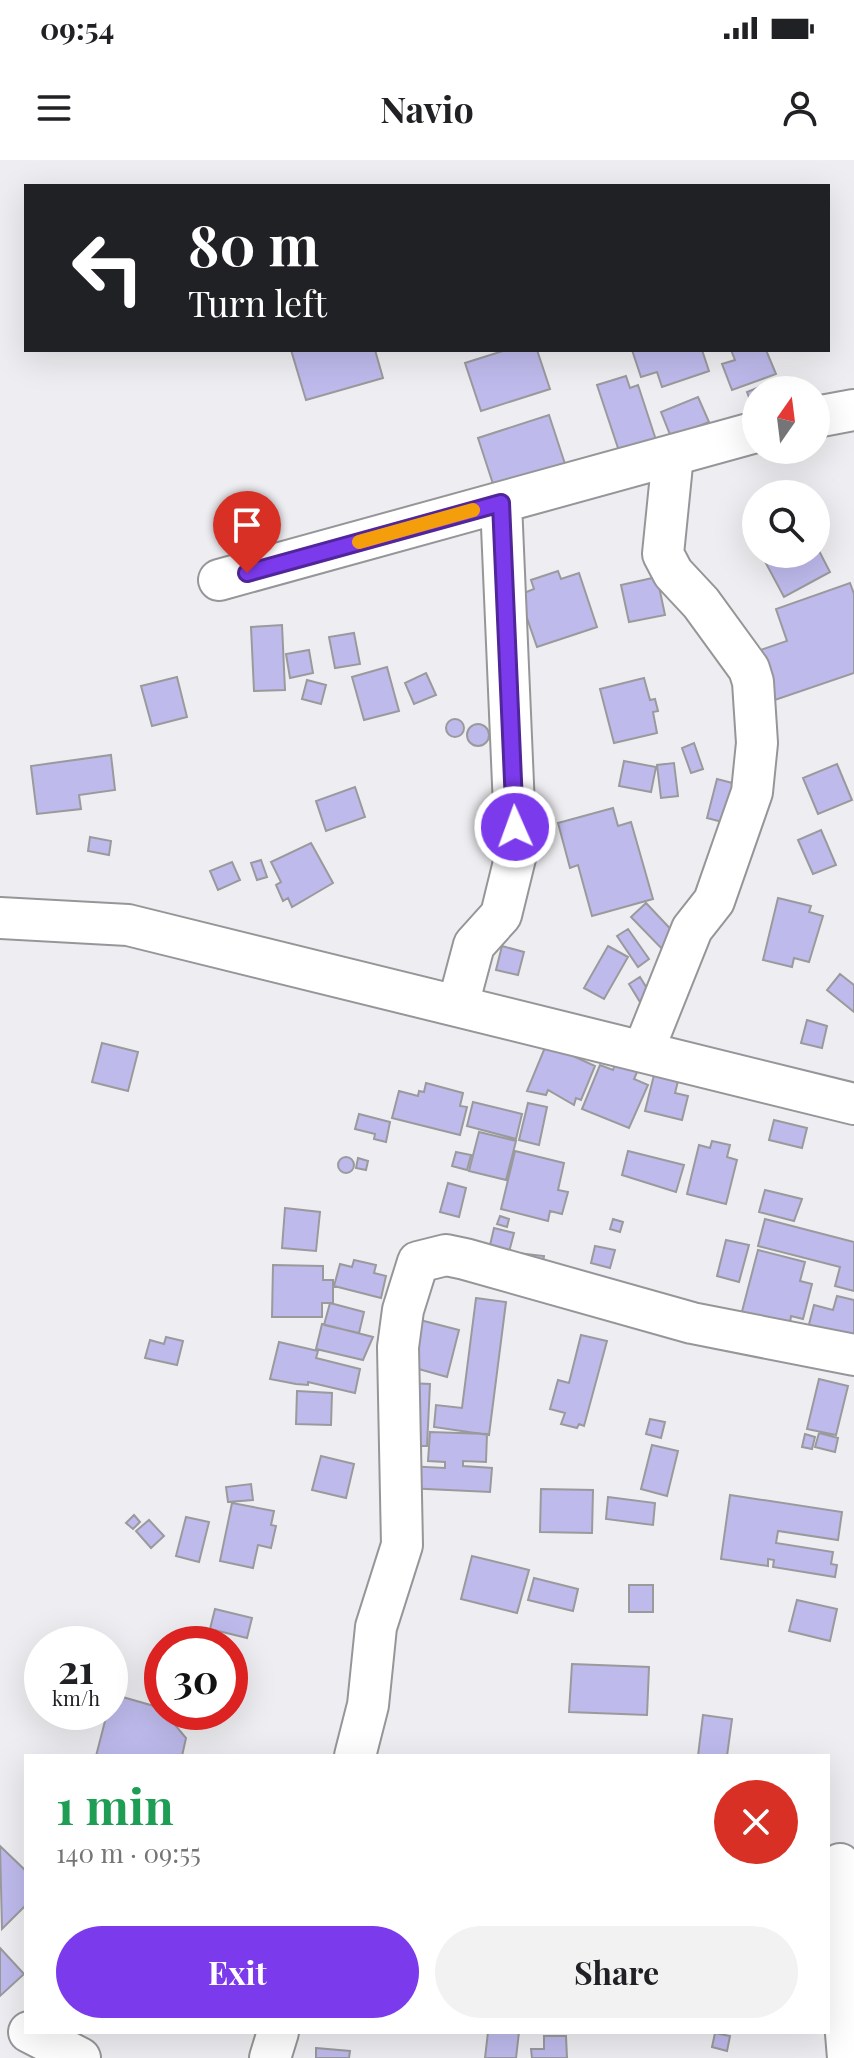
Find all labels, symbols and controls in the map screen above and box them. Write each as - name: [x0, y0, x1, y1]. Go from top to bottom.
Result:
- text: 09:54: [40, 8, 114, 48]
- text: Navio: [380, 84, 474, 132]
- icon: menu: [32, 86, 76, 130]
- icon: person: [778, 86, 822, 130]
- text: 80 m: [188, 206, 319, 281]
- icon: left: [56, 216, 160, 320]
- text: Turn left: [188, 278, 327, 326]
- north arrow: [742, 376, 830, 464]
- map controls: [742, 376, 830, 568]
- button: search: [742, 480, 830, 568]
- pin: [213, 491, 281, 573]
- icon: arrive: [225, 503, 269, 547]
- position arrow: [473, 785, 557, 869]
- speed limit sign: 30: [144, 1626, 248, 1730]
- text: 21: [58, 1641, 94, 1694]
- text: km/h: [52, 1684, 100, 1711]
- text: 1 min: [56, 1773, 174, 1837]
- button: close: [714, 1780, 798, 1864]
- text: 140 m · 09:55: [56, 1835, 201, 1870]
- button: Exit: [56, 1926, 419, 2018]
- button: Share: [435, 1926, 798, 2018]

